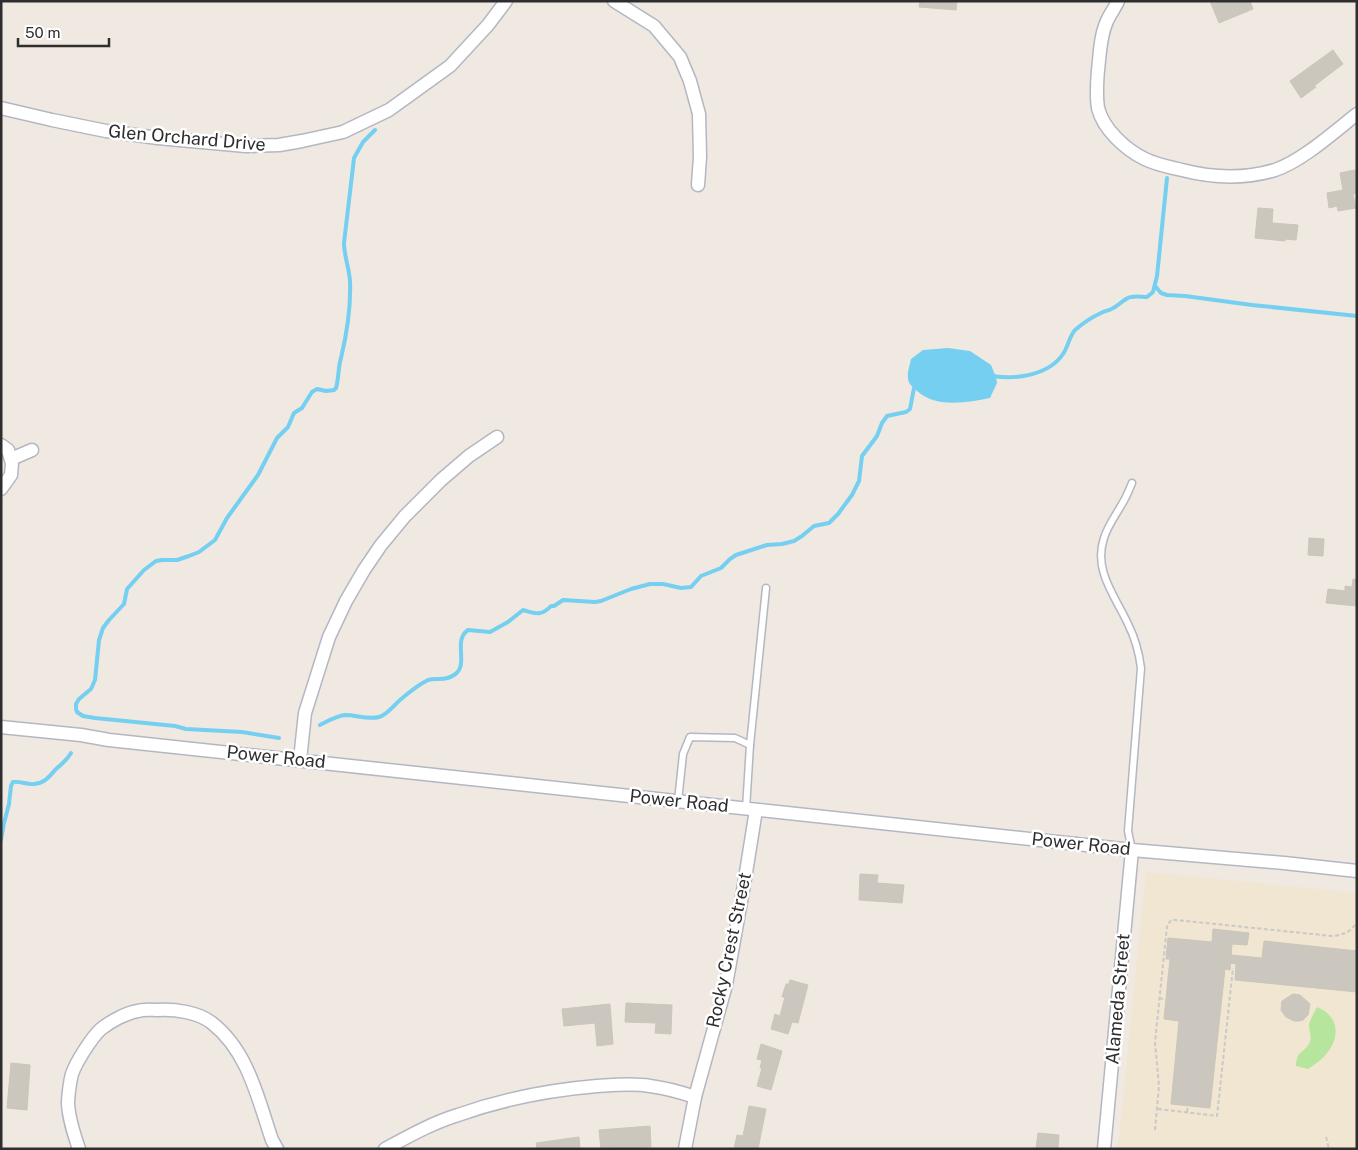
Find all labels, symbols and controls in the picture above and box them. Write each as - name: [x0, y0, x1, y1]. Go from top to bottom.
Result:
- scale bar: [18, 15, 109, 47]
- text: 50 m: [25, 24, 60, 41]
- street label: Glen Orchard Drive: [107, 120, 267, 155]
- street label: Power Road: [226, 741, 327, 772]
- street label: Power Road: [629, 785, 730, 816]
- street label: Power Road: [1031, 828, 1132, 859]
- street label: Rocky Crest Street: [702, 870, 755, 1029]
- street label: Alameda Street: [1101, 933, 1134, 1065]

